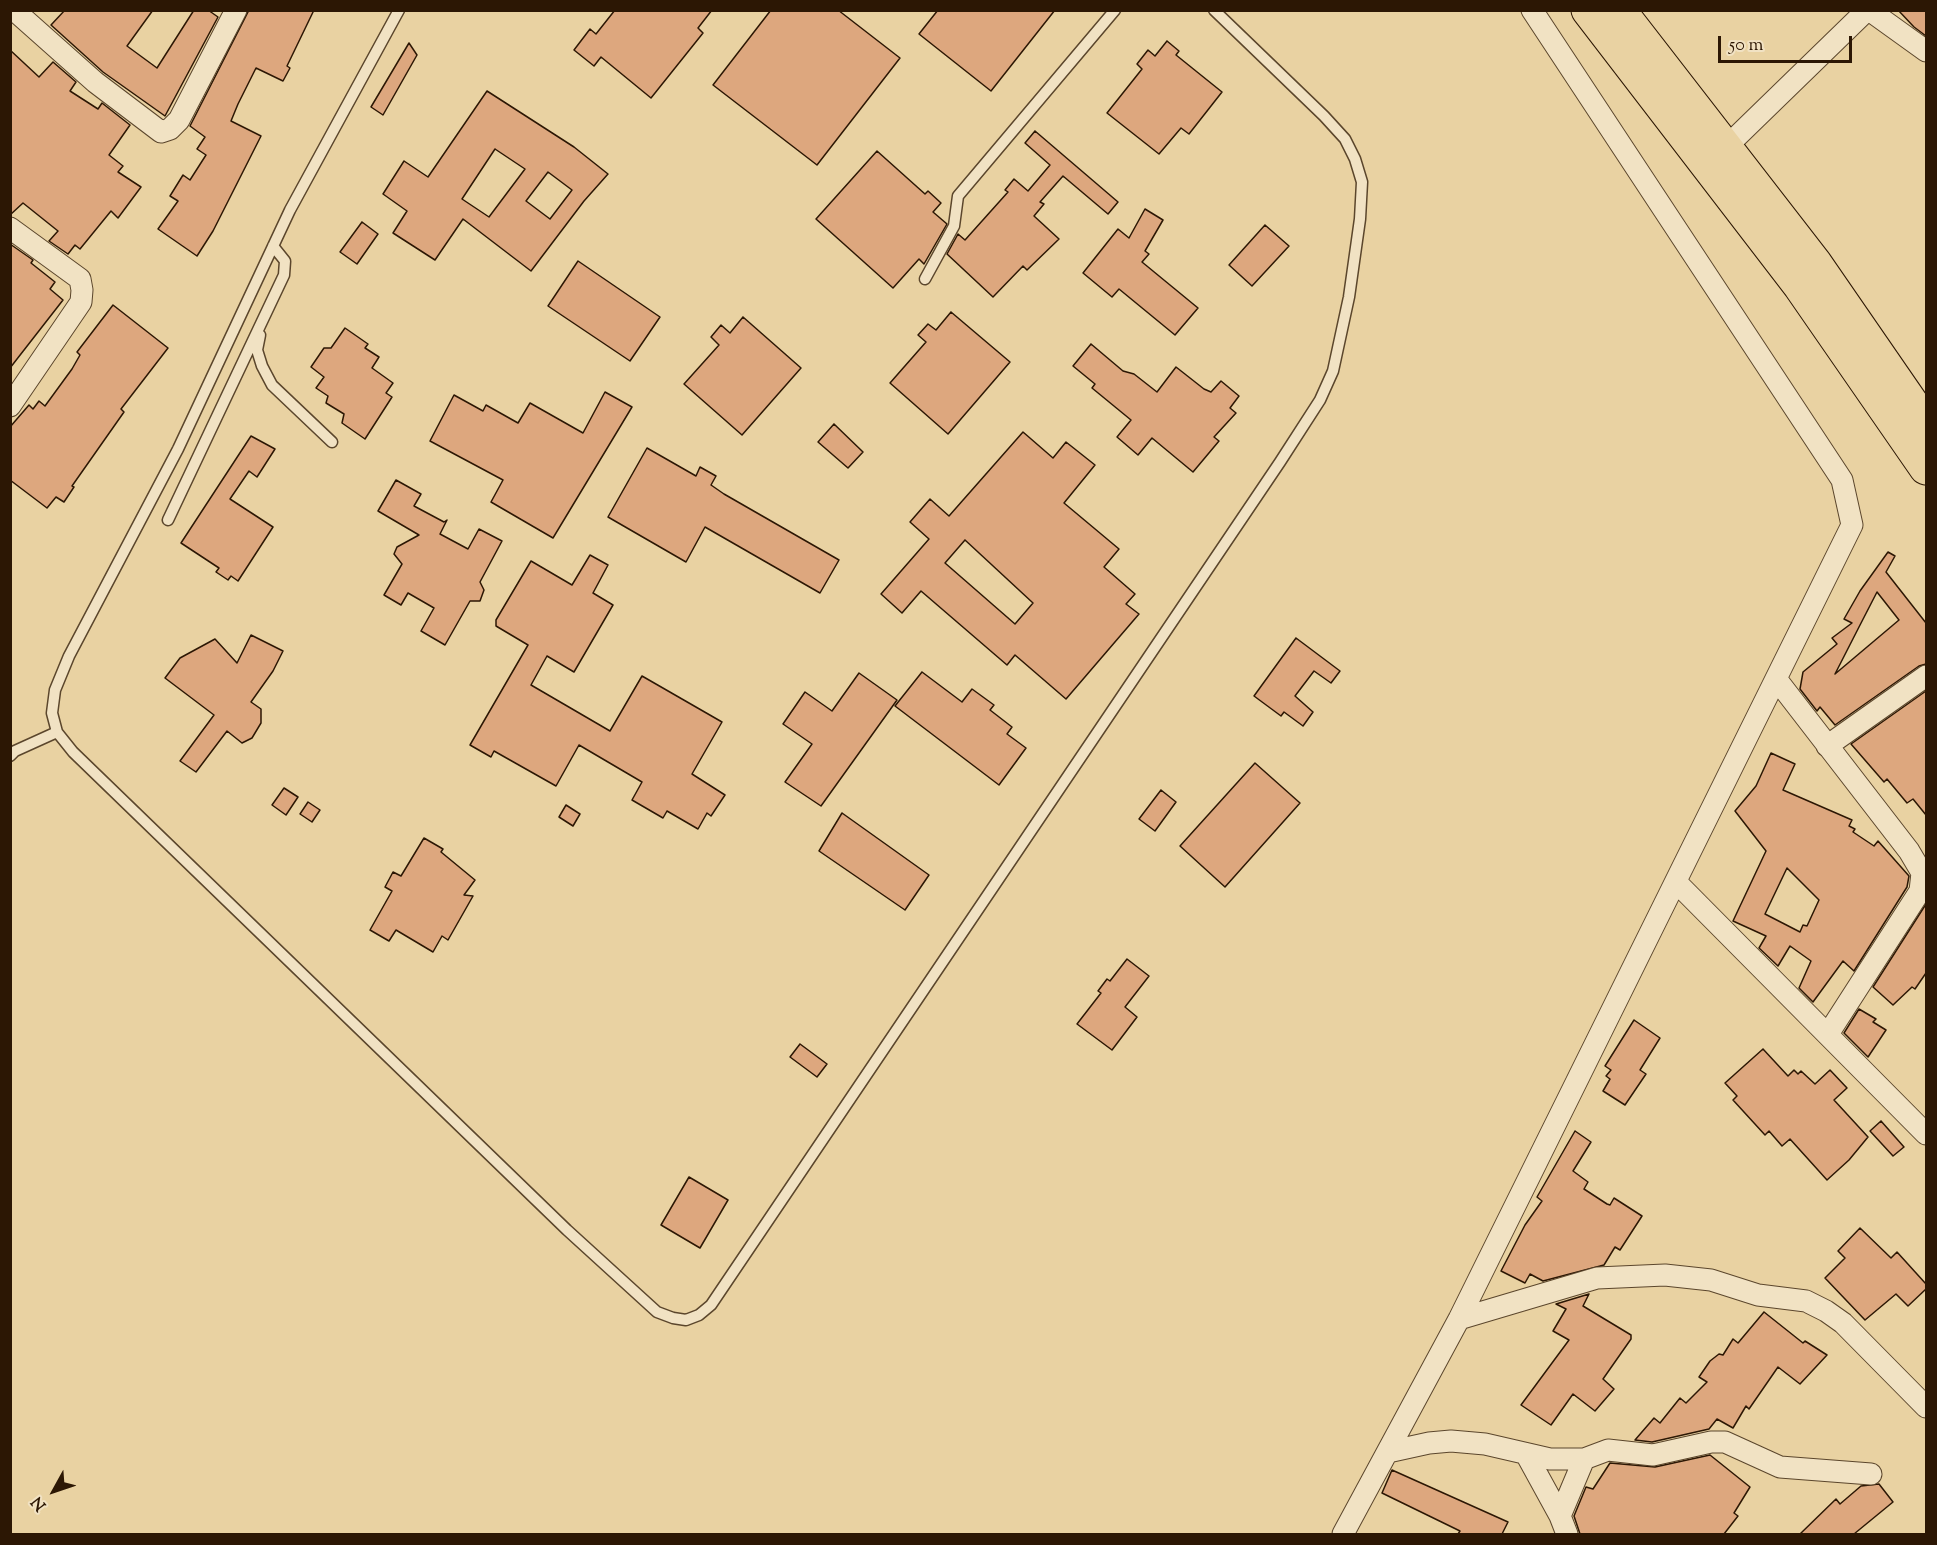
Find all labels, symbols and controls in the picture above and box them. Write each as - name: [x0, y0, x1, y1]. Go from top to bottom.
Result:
- scale bar: [1721, 24, 1854, 62]
- text: 50 m: [1729, 33, 1763, 59]
- north arrow: [24, 1461, 84, 1521]
- text: N: [27, 1491, 53, 1515]

